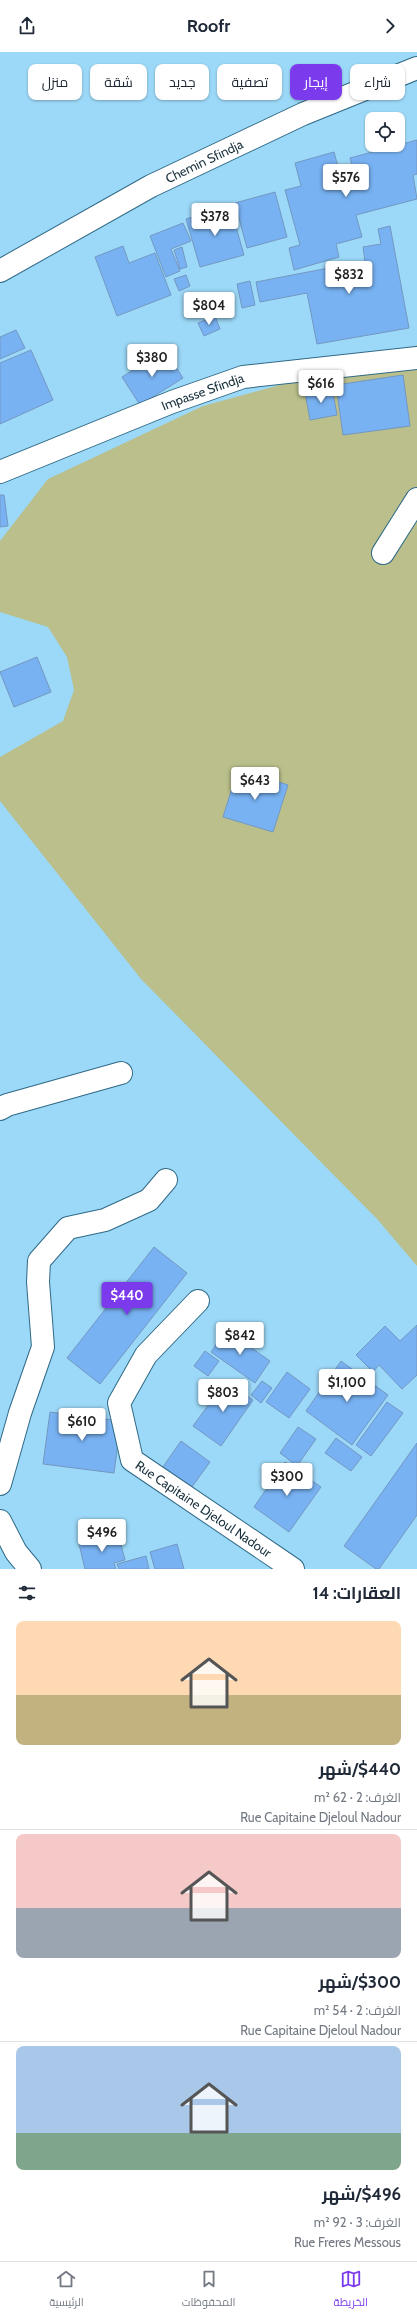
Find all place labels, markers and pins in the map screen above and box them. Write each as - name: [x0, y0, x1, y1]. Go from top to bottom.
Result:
- pin: $576: [322, 164, 370, 198]
- pin: $378: [191, 203, 239, 237]
- pin: $832: [325, 261, 373, 295]
- pin: $804: [185, 292, 233, 326]
- pin: $380: [128, 344, 176, 378]
- pin: $616: [297, 370, 345, 404]
- pin: $643: [231, 767, 279, 801]
- pin: $440: [103, 1282, 151, 1316]
- pin: $842: [216, 1322, 264, 1356]
- pin: $1,100: [314, 1369, 380, 1403]
- pin: $803: [199, 1379, 247, 1413]
- pin: $610: [58, 1408, 106, 1442]
- pin: $300: [263, 1463, 311, 1497]
- pin: $496: [78, 1519, 126, 1553]

